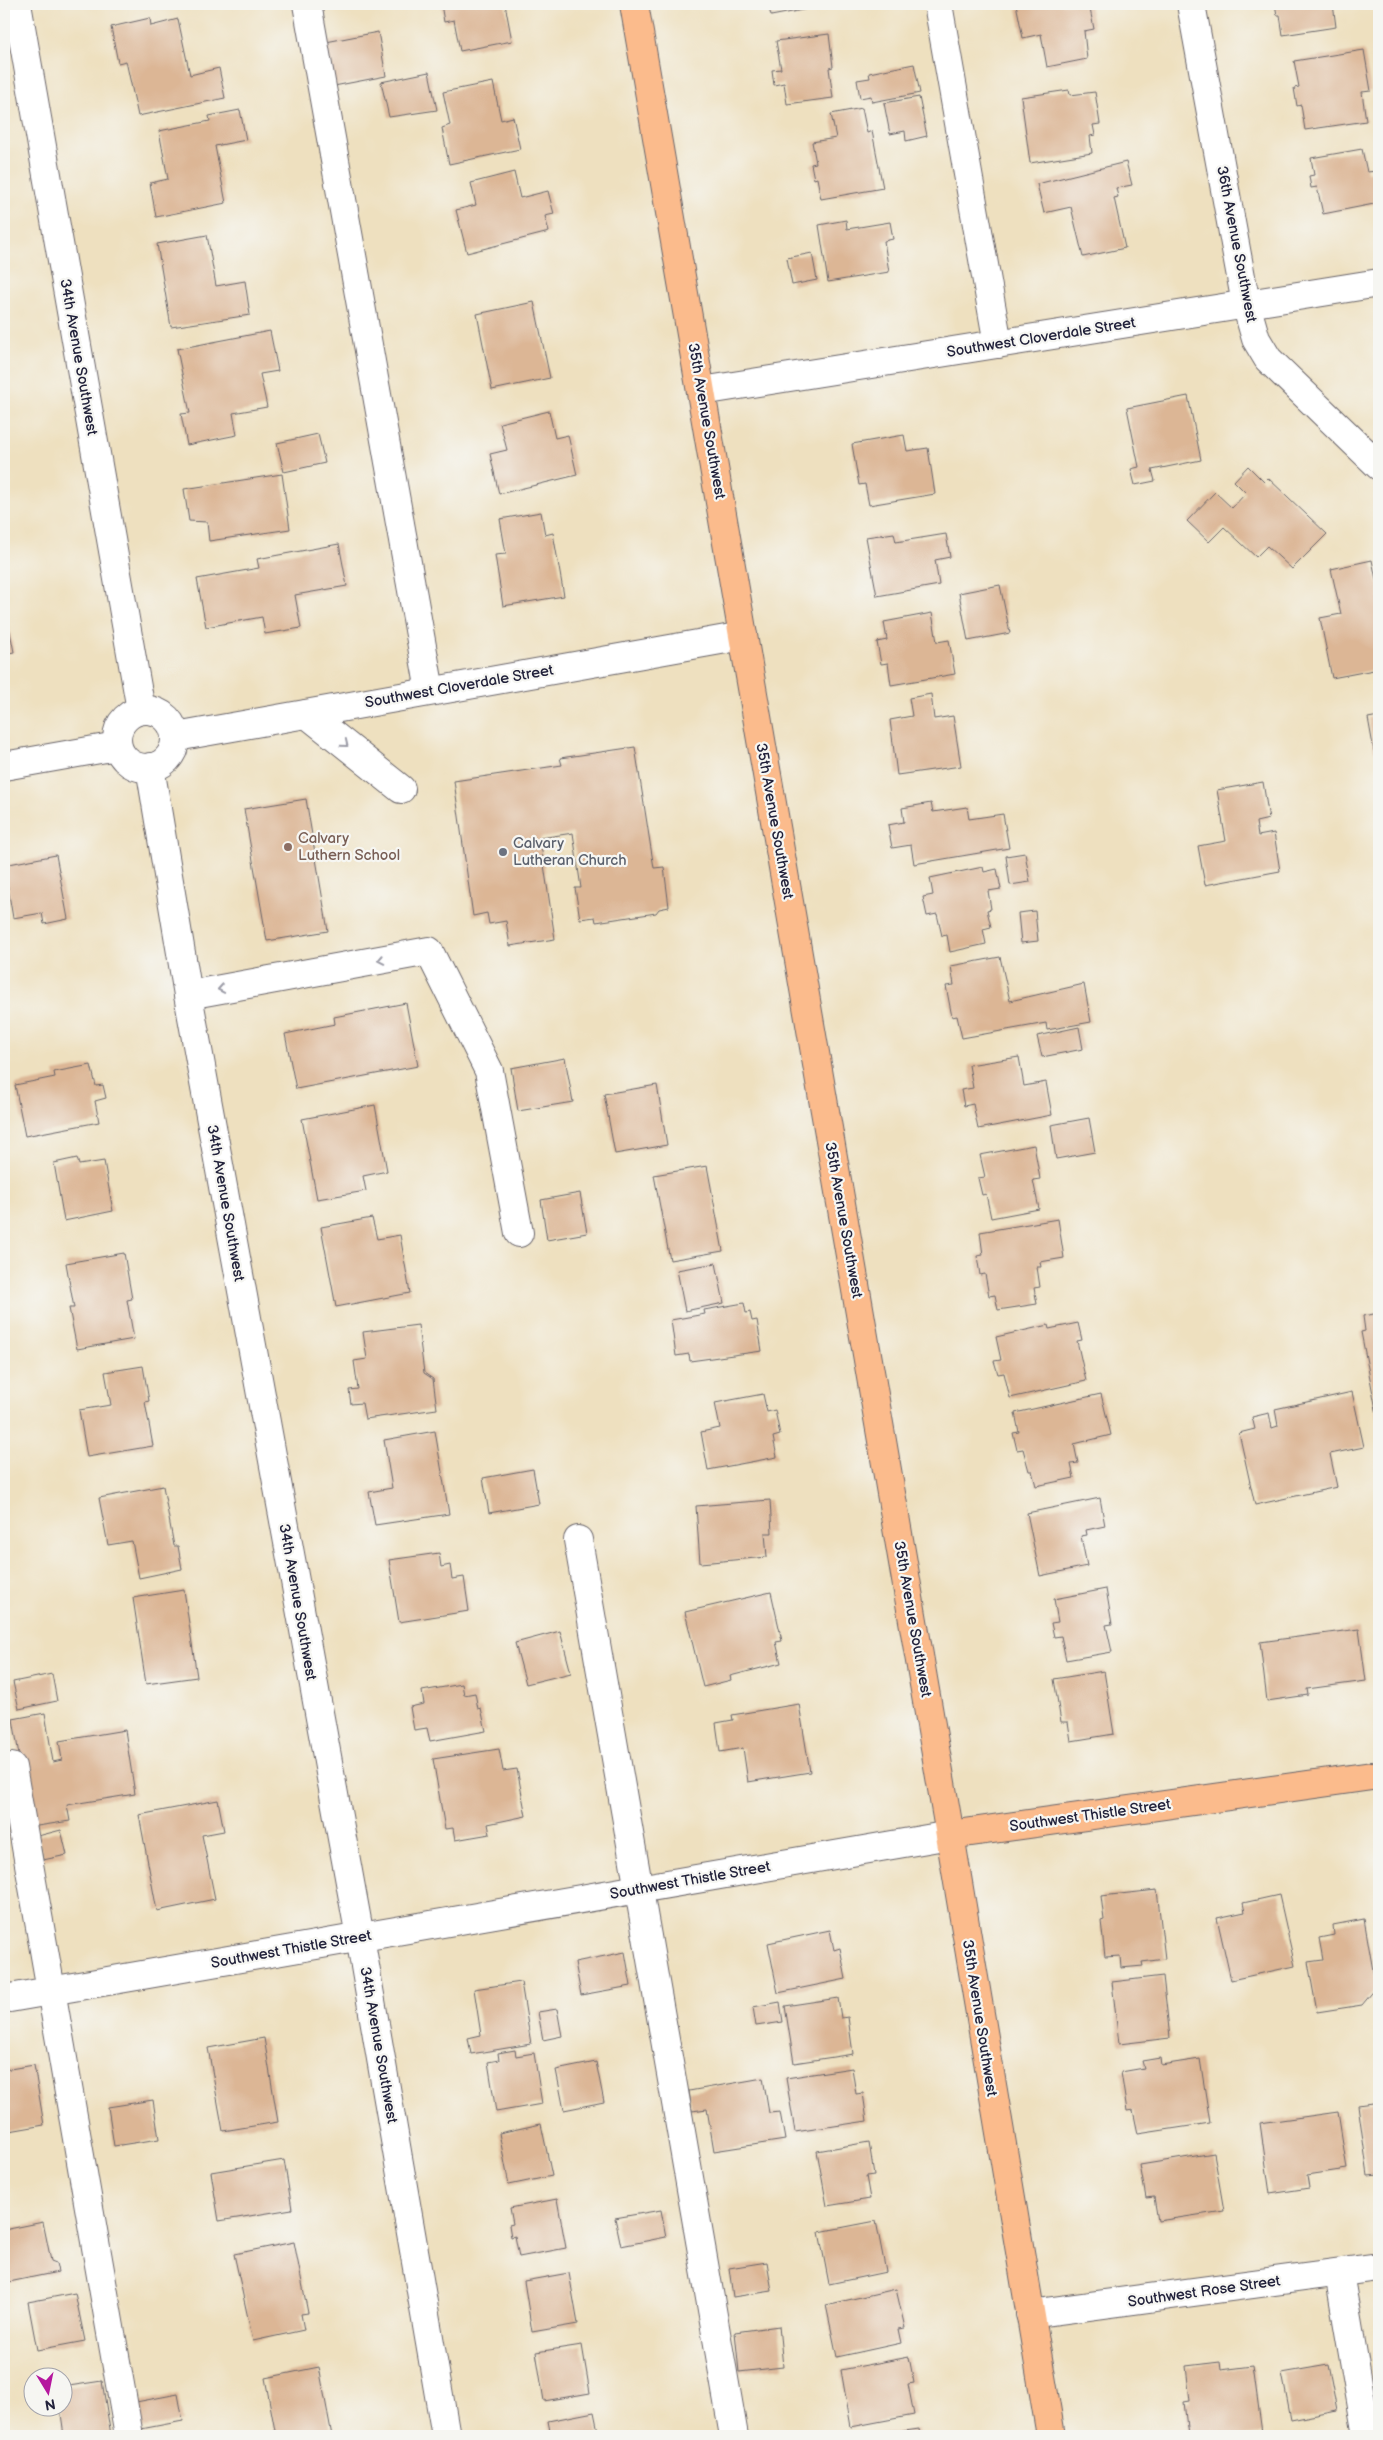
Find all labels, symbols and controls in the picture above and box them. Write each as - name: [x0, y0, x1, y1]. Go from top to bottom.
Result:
- street label: 36th Avenue Southwest: [1212, 164, 1261, 324]
- street label: 34th Avenue Southwest: [55, 277, 102, 437]
- street label: Southwest Cloverdale Street: [945, 313, 1137, 362]
- street label: 35th Avenue Southwest: [683, 341, 730, 501]
- street label: Southwest Cloverdale Street: [363, 660, 555, 712]
- one-way arrow: [340, 739, 349, 748]
- street label: 35th Avenue Southwest: [751, 741, 798, 901]
- place label: Calvary Luthern School: [298, 829, 400, 865]
- place label: Calvary Lutheran Church: [513, 834, 627, 870]
- marker: Calvary Luthern School: [282, 841, 294, 853]
- marker: Calvary Lutheran Church: [497, 846, 509, 858]
- one-way arrow: [377, 954, 386, 964]
- one-way arrow: [217, 984, 226, 994]
- street label: 34th Avenue Southwest: [202, 1123, 249, 1283]
- street label: 35th Avenue Southwest: [820, 1140, 867, 1300]
- street label: 34th Avenue Southwest: [274, 1522, 321, 1682]
- street label: 35th Avenue Southwest: [889, 1539, 936, 1699]
- street label: Southwest Thistle Street: [1008, 1795, 1172, 1836]
- street label: Southwest Thistle Street: [608, 1857, 772, 1904]
- street label: Southwest Thistle Street: [209, 1926, 373, 1973]
- street label: 35th Avenue Southwest: [958, 1938, 1001, 2098]
- street label: 34th Avenue Southwest: [355, 1965, 402, 2125]
- street label: Southwest Rose Street: [1127, 2271, 1282, 2312]
- north arrow: [22, 2368, 72, 2418]
- text: N: [44, 2395, 57, 2414]

